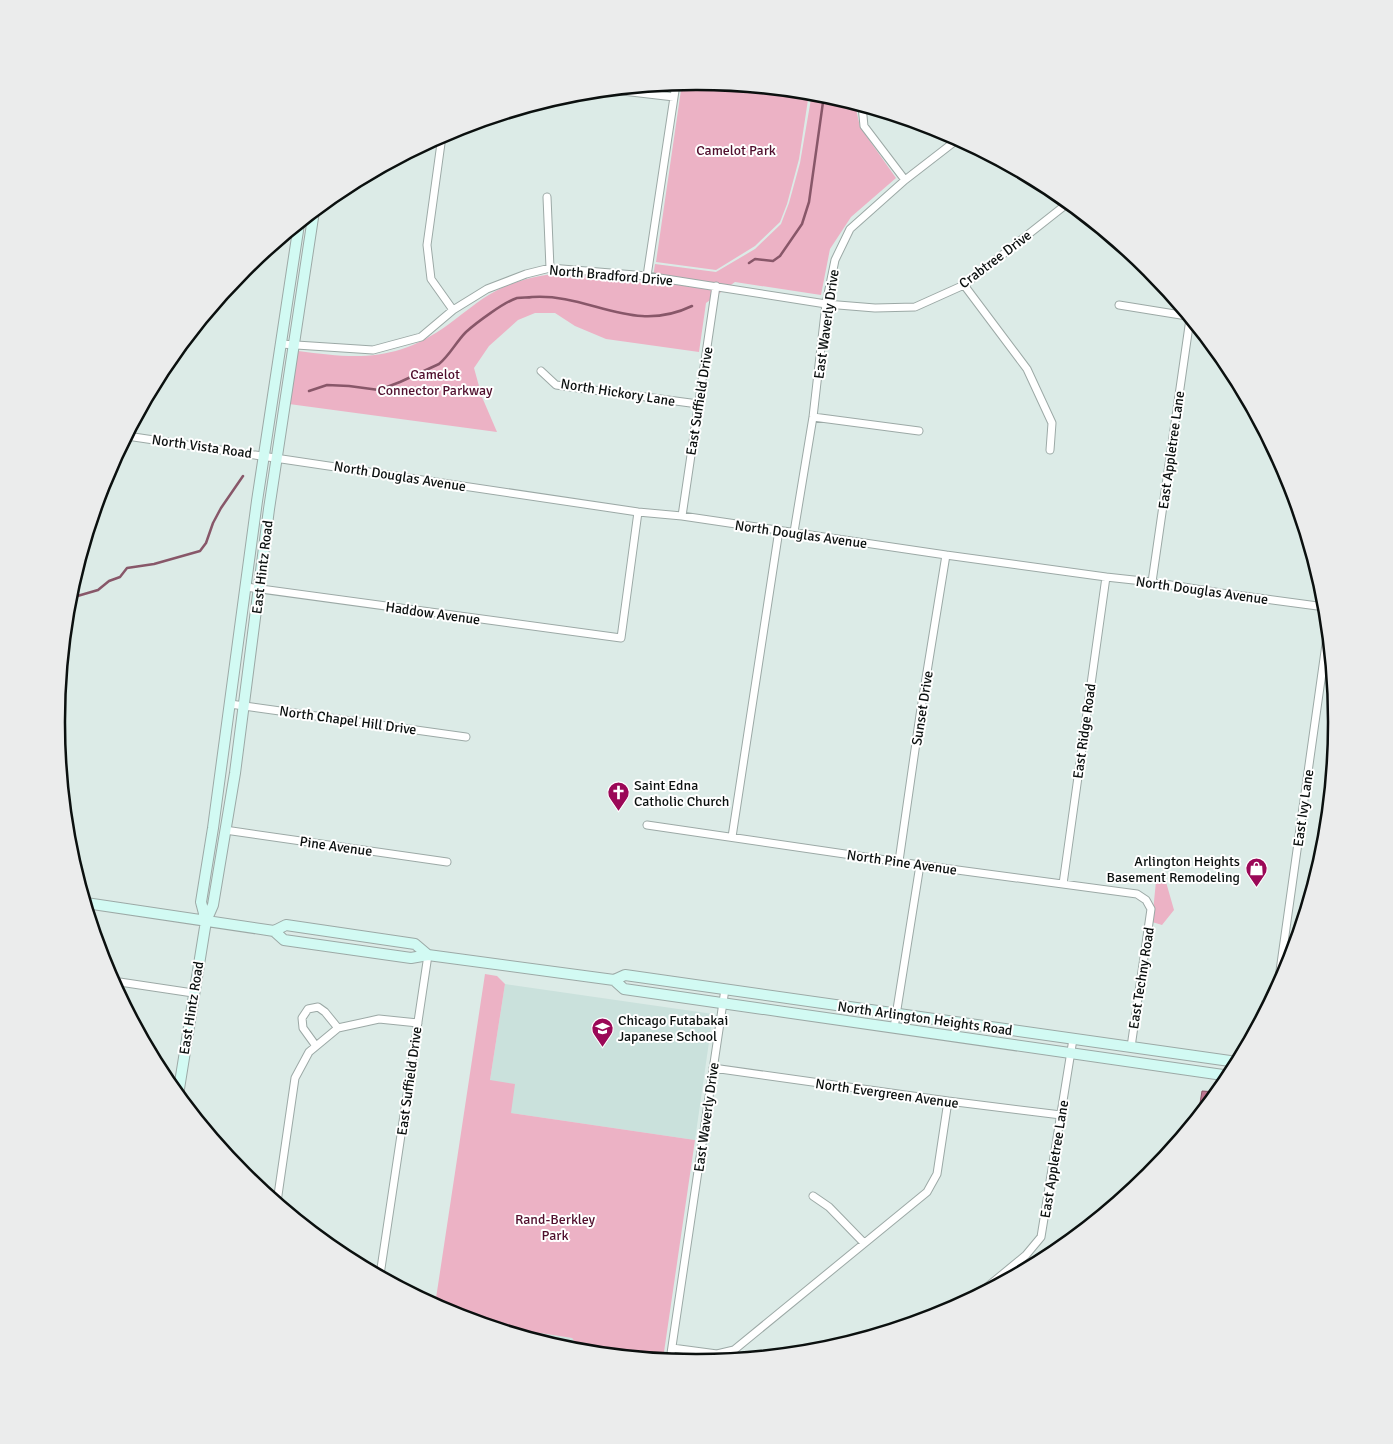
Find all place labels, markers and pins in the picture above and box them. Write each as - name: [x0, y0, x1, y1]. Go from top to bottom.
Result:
- place label: Saint Edna Catholic Church: [634, 777, 729, 810]
- church icon: Saint Edna Catholic Church: [606, 781, 630, 812]
- place label: Arlington Heights Basement Remodeling: [1107, 853, 1240, 886]
- shop icon: Arlington Heights Basement Remodeling: [1244, 857, 1268, 888]
- place label: Chicago Futabakai Japanese School: [618, 1012, 728, 1045]
- school or university icon: Chicago Futabakai Japanese School: [590, 1016, 614, 1047]

